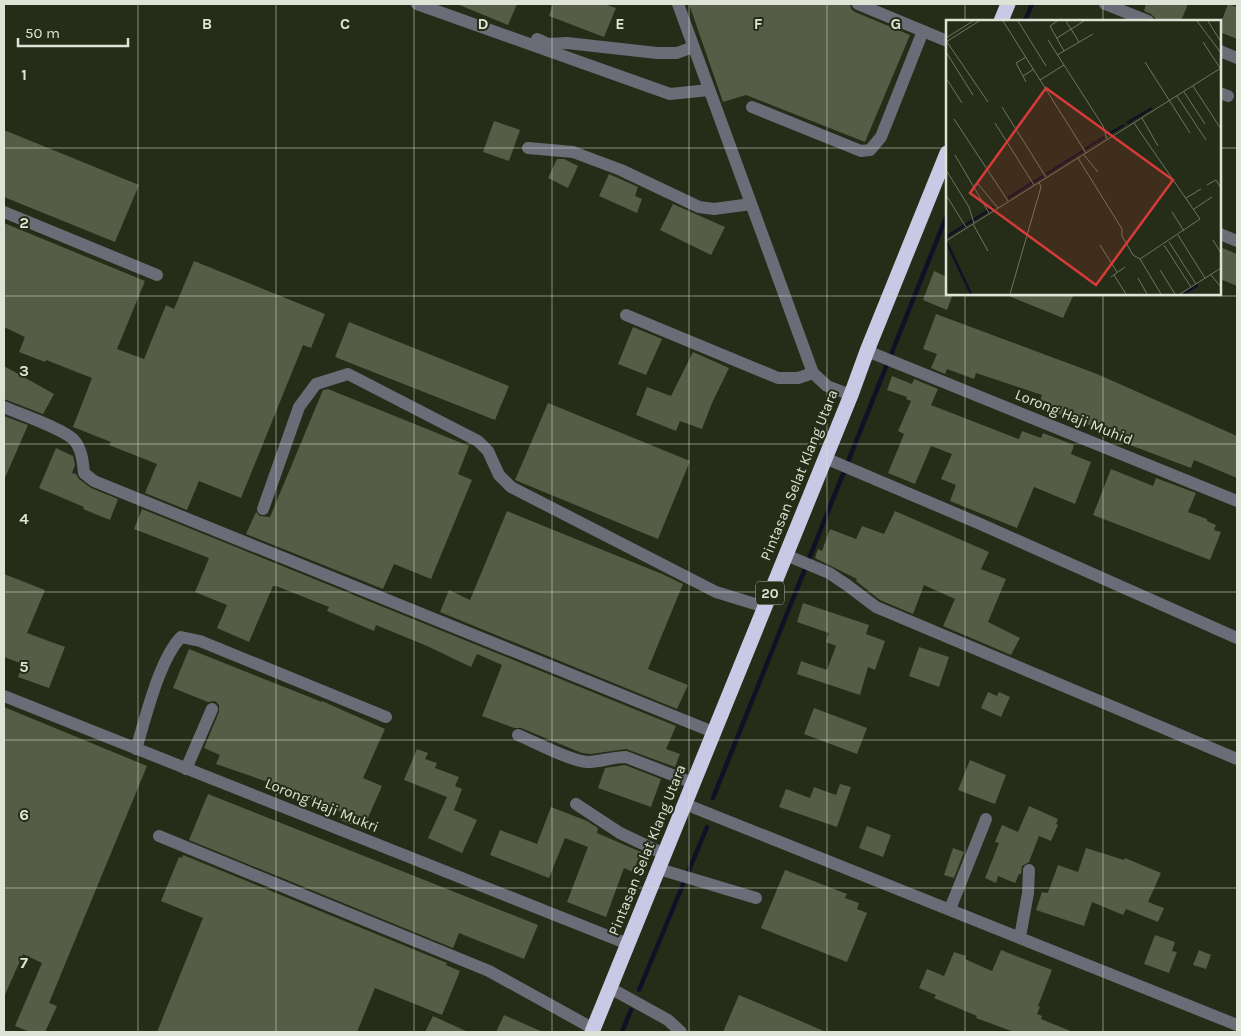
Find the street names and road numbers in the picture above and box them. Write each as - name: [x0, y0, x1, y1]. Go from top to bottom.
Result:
- street label: Lorong Haji Muhid: [1013, 385, 1135, 449]
- street label: Pintasan Selat Klang Utara: [756, 387, 842, 563]
- road number: 20: [756, 582, 784, 604]
- street label: Pintasan Selat Klang Utara: [604, 762, 690, 938]
- street label: Lorong Haji Mukri: [262, 774, 382, 836]

